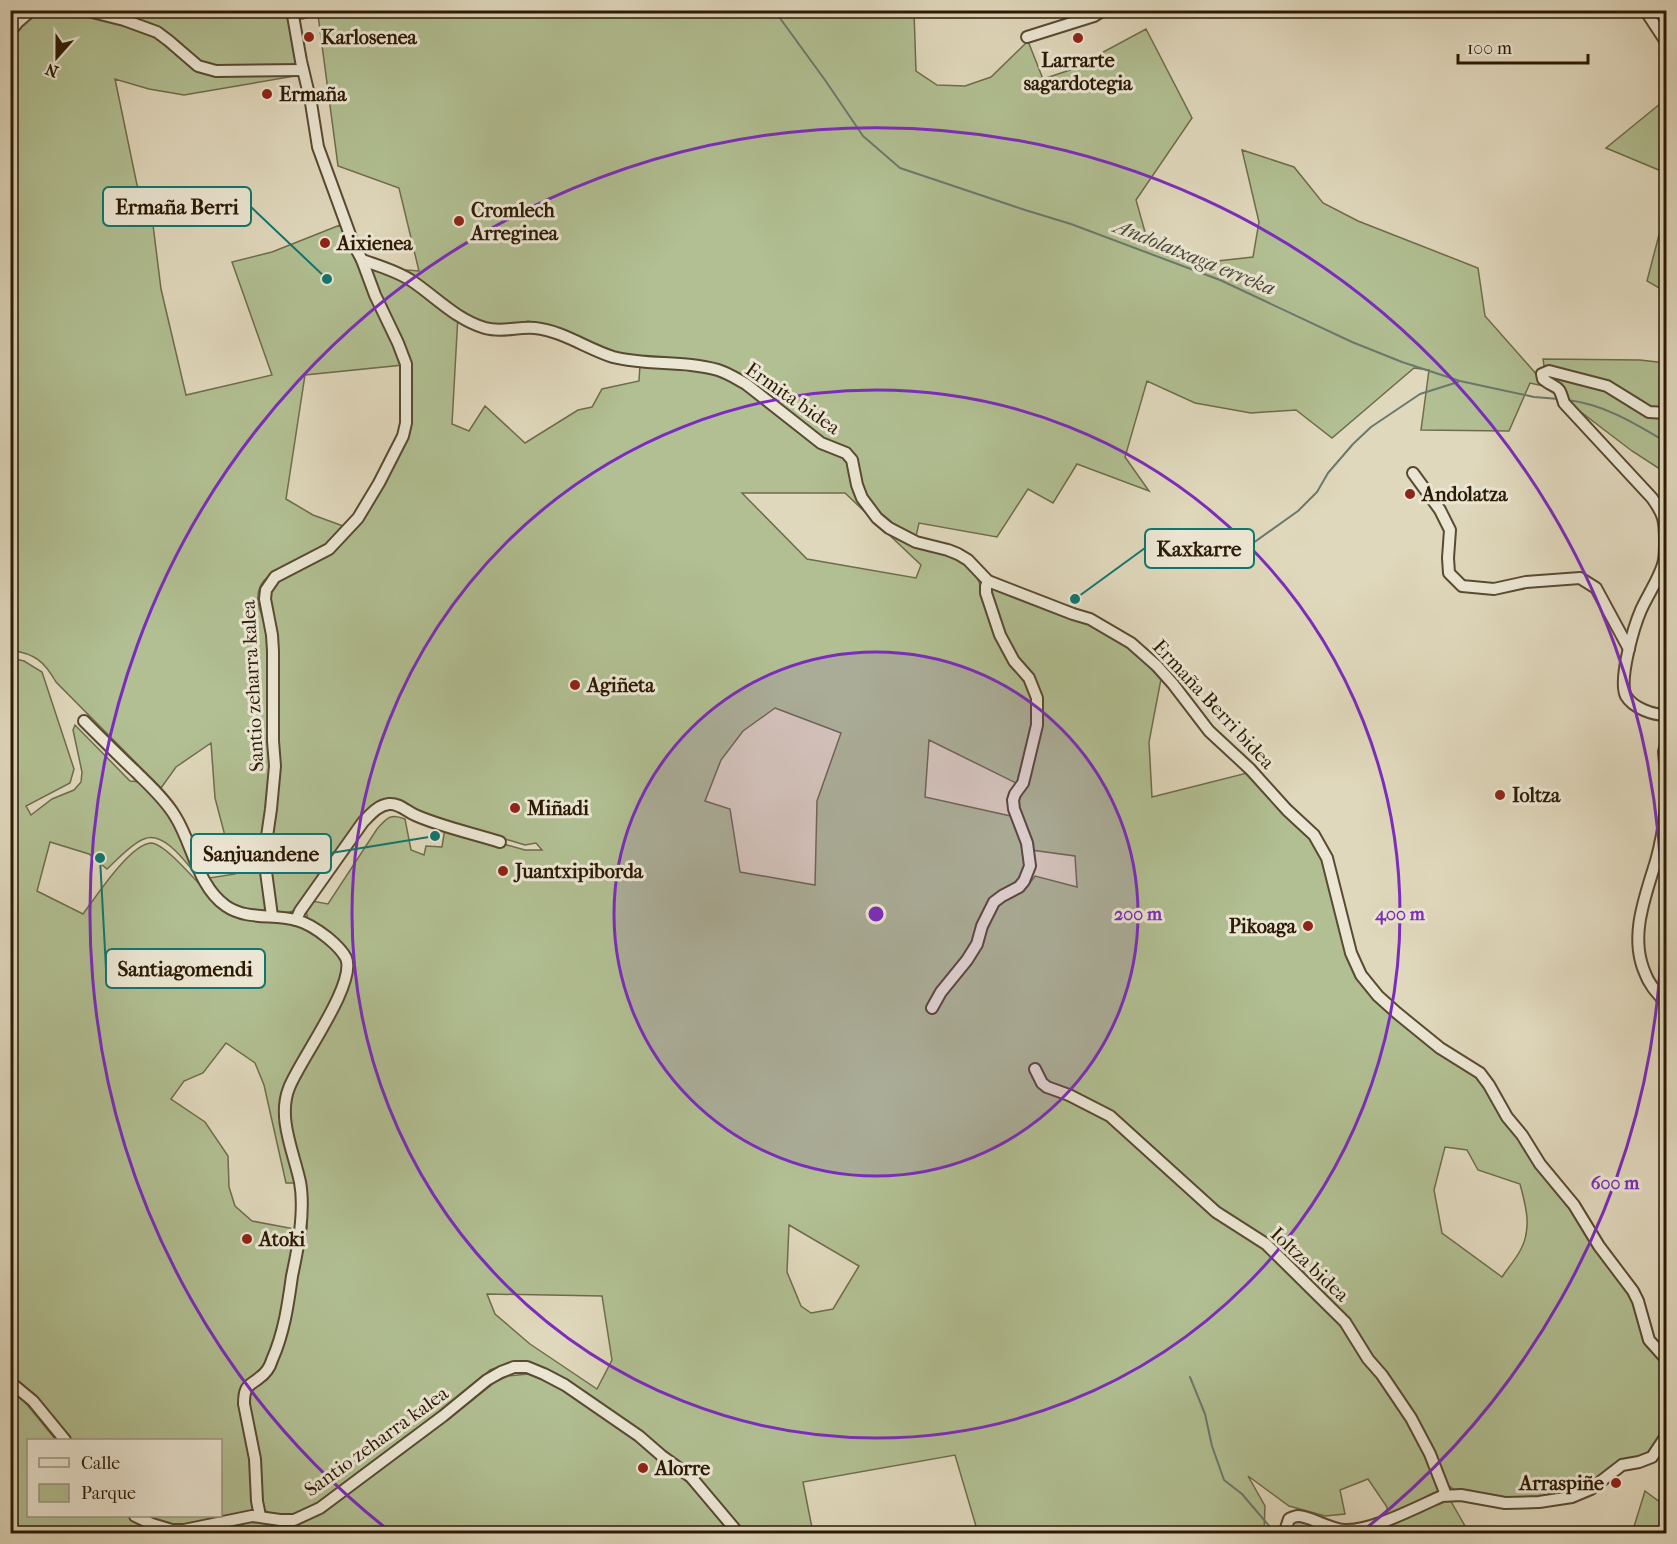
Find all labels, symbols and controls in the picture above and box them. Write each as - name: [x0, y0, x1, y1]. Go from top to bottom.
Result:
- place label: Karlosenea: [321, 26, 418, 49]
- north arrow: [27, 27, 87, 87]
- scale bar: [1458, 27, 1588, 65]
- marker: Karlosenea: [302, 30, 316, 44]
- marker: Larrarte sagardotegia: [1071, 31, 1085, 45]
- text: 100 m: [1467, 38, 1512, 59]
- place label: Larrarte sagardotegia: [1024, 49, 1133, 95]
- text: N: [42, 59, 61, 82]
- place label: Ermaña: [279, 83, 347, 106]
- marker: Ermaña: [260, 87, 274, 101]
- callout: Ermaña Berri: [103, 187, 251, 226]
- text: Ermaña Berri: [115, 195, 240, 219]
- place label: Cromlech Arreginea: [469, 199, 559, 245]
- water label: Andolatxaga erreka: [1108, 213, 1279, 300]
- marker: Cromlech Arreginea: [452, 214, 466, 228]
- place label: Aixienea: [335, 232, 413, 255]
- marker: Aixienea: [318, 236, 332, 250]
- street label: Ermita bidea: [741, 357, 845, 440]
- place label: Andolatza: [1420, 483, 1508, 506]
- marker: Andolatza: [1403, 487, 1417, 501]
- callout: Kaxkarre: [1145, 529, 1254, 568]
- text: Kaxkarre: [1157, 537, 1242, 561]
- street label: Santio zeharra kalea: [236, 599, 268, 772]
- street label: Ermaña Berri bidea: [1148, 635, 1280, 774]
- place label: Agiñeta: [585, 674, 655, 697]
- marker: Agiñeta: [568, 678, 582, 692]
- place label: Ioltza: [1512, 784, 1561, 807]
- marker: Ioltza: [1493, 788, 1507, 802]
- place label: Miñadi: [526, 797, 590, 820]
- marker: Miñadi: [508, 801, 522, 815]
- callout: Sanjuandene: [191, 834, 331, 873]
- text: Sanjuandene: [203, 842, 320, 866]
- place label: Juantxipiborda: [513, 860, 644, 883]
- marker: Juantxipiborda: [496, 864, 510, 878]
- centre of rings: [866, 904, 886, 924]
- text: 200 m: [1114, 904, 1163, 925]
- text: 400 m: [1374, 904, 1426, 925]
- place label: Pikoaga: [1229, 915, 1297, 938]
- marker: Pikoaga: [1301, 919, 1315, 933]
- callout: Santiagomendi: [106, 949, 265, 988]
- text: Santiagomendi: [117, 957, 253, 981]
- text: 600 m: [1591, 1173, 1640, 1194]
- street label: Ioltza bidea: [1266, 1222, 1354, 1307]
- place label: Atoki: [257, 1228, 306, 1251]
- marker: Atoki: [240, 1232, 254, 1246]
- street label: Santio zeharra kalea: [300, 1381, 453, 1501]
- legend: [27, 1439, 222, 1517]
- text: Calle: [81, 1453, 120, 1474]
- place label: Alorre: [653, 1457, 710, 1480]
- marker: Alorre: [636, 1461, 650, 1475]
- place label: Arraspiñe: [1517, 1472, 1604, 1495]
- marker: Arraspiñe: [1609, 1476, 1623, 1490]
- text: Parque: [81, 1483, 136, 1504]

